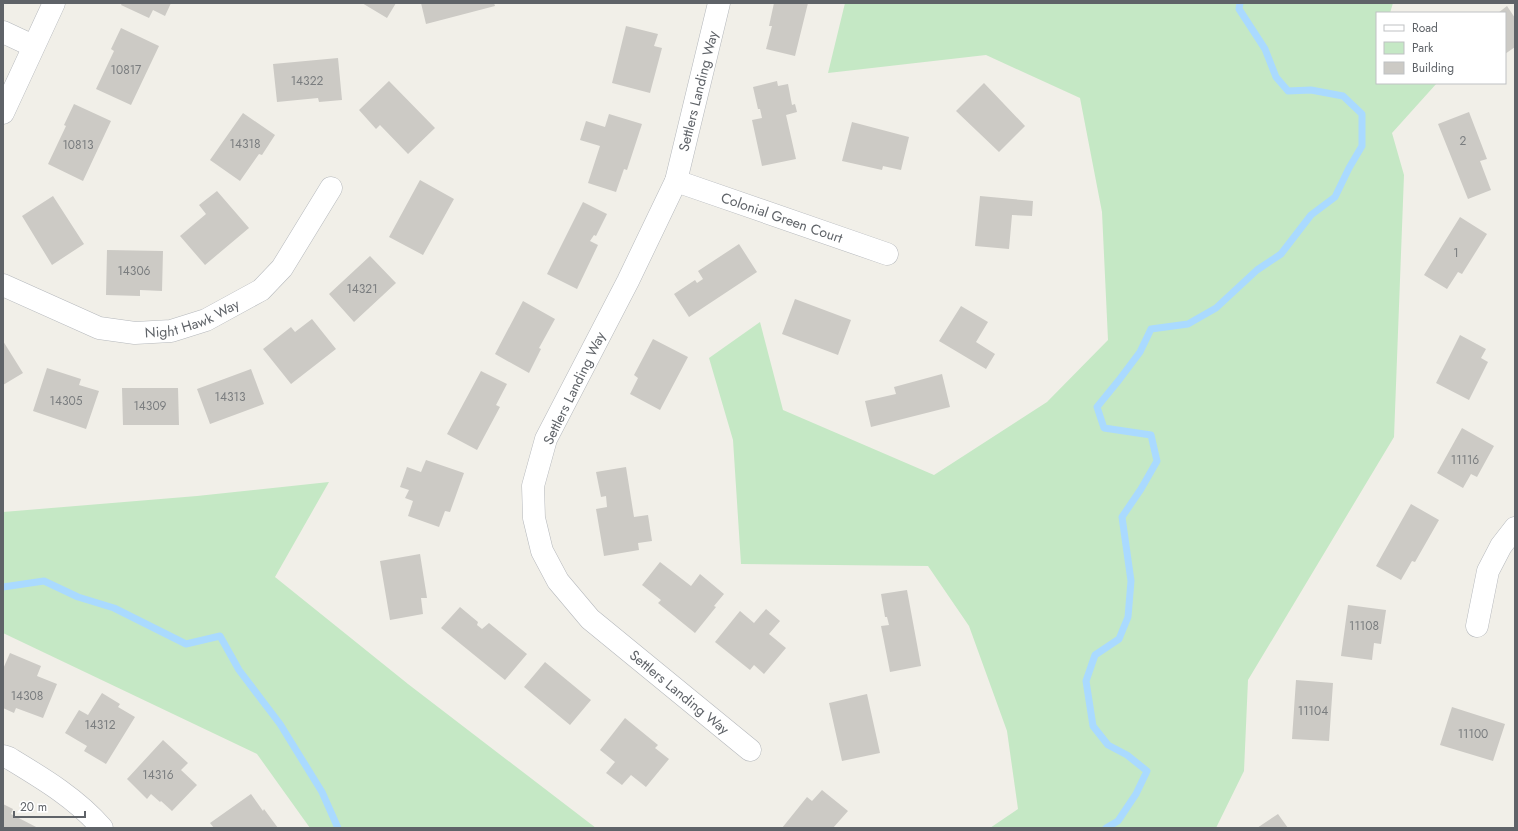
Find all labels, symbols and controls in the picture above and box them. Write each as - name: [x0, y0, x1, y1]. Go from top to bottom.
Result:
- legend: [1376, 12, 1506, 84]
- text: Road: [1412, 19, 1438, 37]
- street label: Settlers Landing Way: [673, 28, 723, 153]
- text: Park: [1412, 39, 1434, 57]
- text: Building: [1412, 59, 1454, 77]
- house number: 10817: [111, 61, 142, 79]
- house number: 14322: [291, 72, 323, 90]
- house number: 2: [1460, 132, 1467, 150]
- house number: 14318: [230, 135, 260, 153]
- house number: 10813: [62, 136, 94, 154]
- street label: Colonial Green Court: [718, 187, 846, 248]
- house number: 1: [1453, 244, 1459, 262]
- house number: 14306: [117, 262, 151, 280]
- house number: 14321: [346, 280, 378, 298]
- street label: Night Hawk Way: [144, 293, 243, 342]
- street label: Settlers Landing Way: [538, 327, 610, 448]
- house number: 14313: [215, 388, 246, 406]
- house number: 14305: [50, 392, 83, 410]
- house number: 14309: [133, 397, 167, 415]
- house number: 11116: [1451, 451, 1479, 469]
- house number: 11108: [1349, 617, 1379, 635]
- street label: Settlers Landing Way: [625, 645, 734, 740]
- house number: 14308: [11, 687, 43, 705]
- house number: 11104: [1298, 702, 1328, 720]
- house number: 14312: [84, 716, 116, 734]
- house number: 11100: [1458, 725, 1488, 743]
- house number: 14316: [142, 766, 174, 784]
- scale bar: [14, 793, 85, 819]
- text: 20 m: [20, 798, 47, 816]

